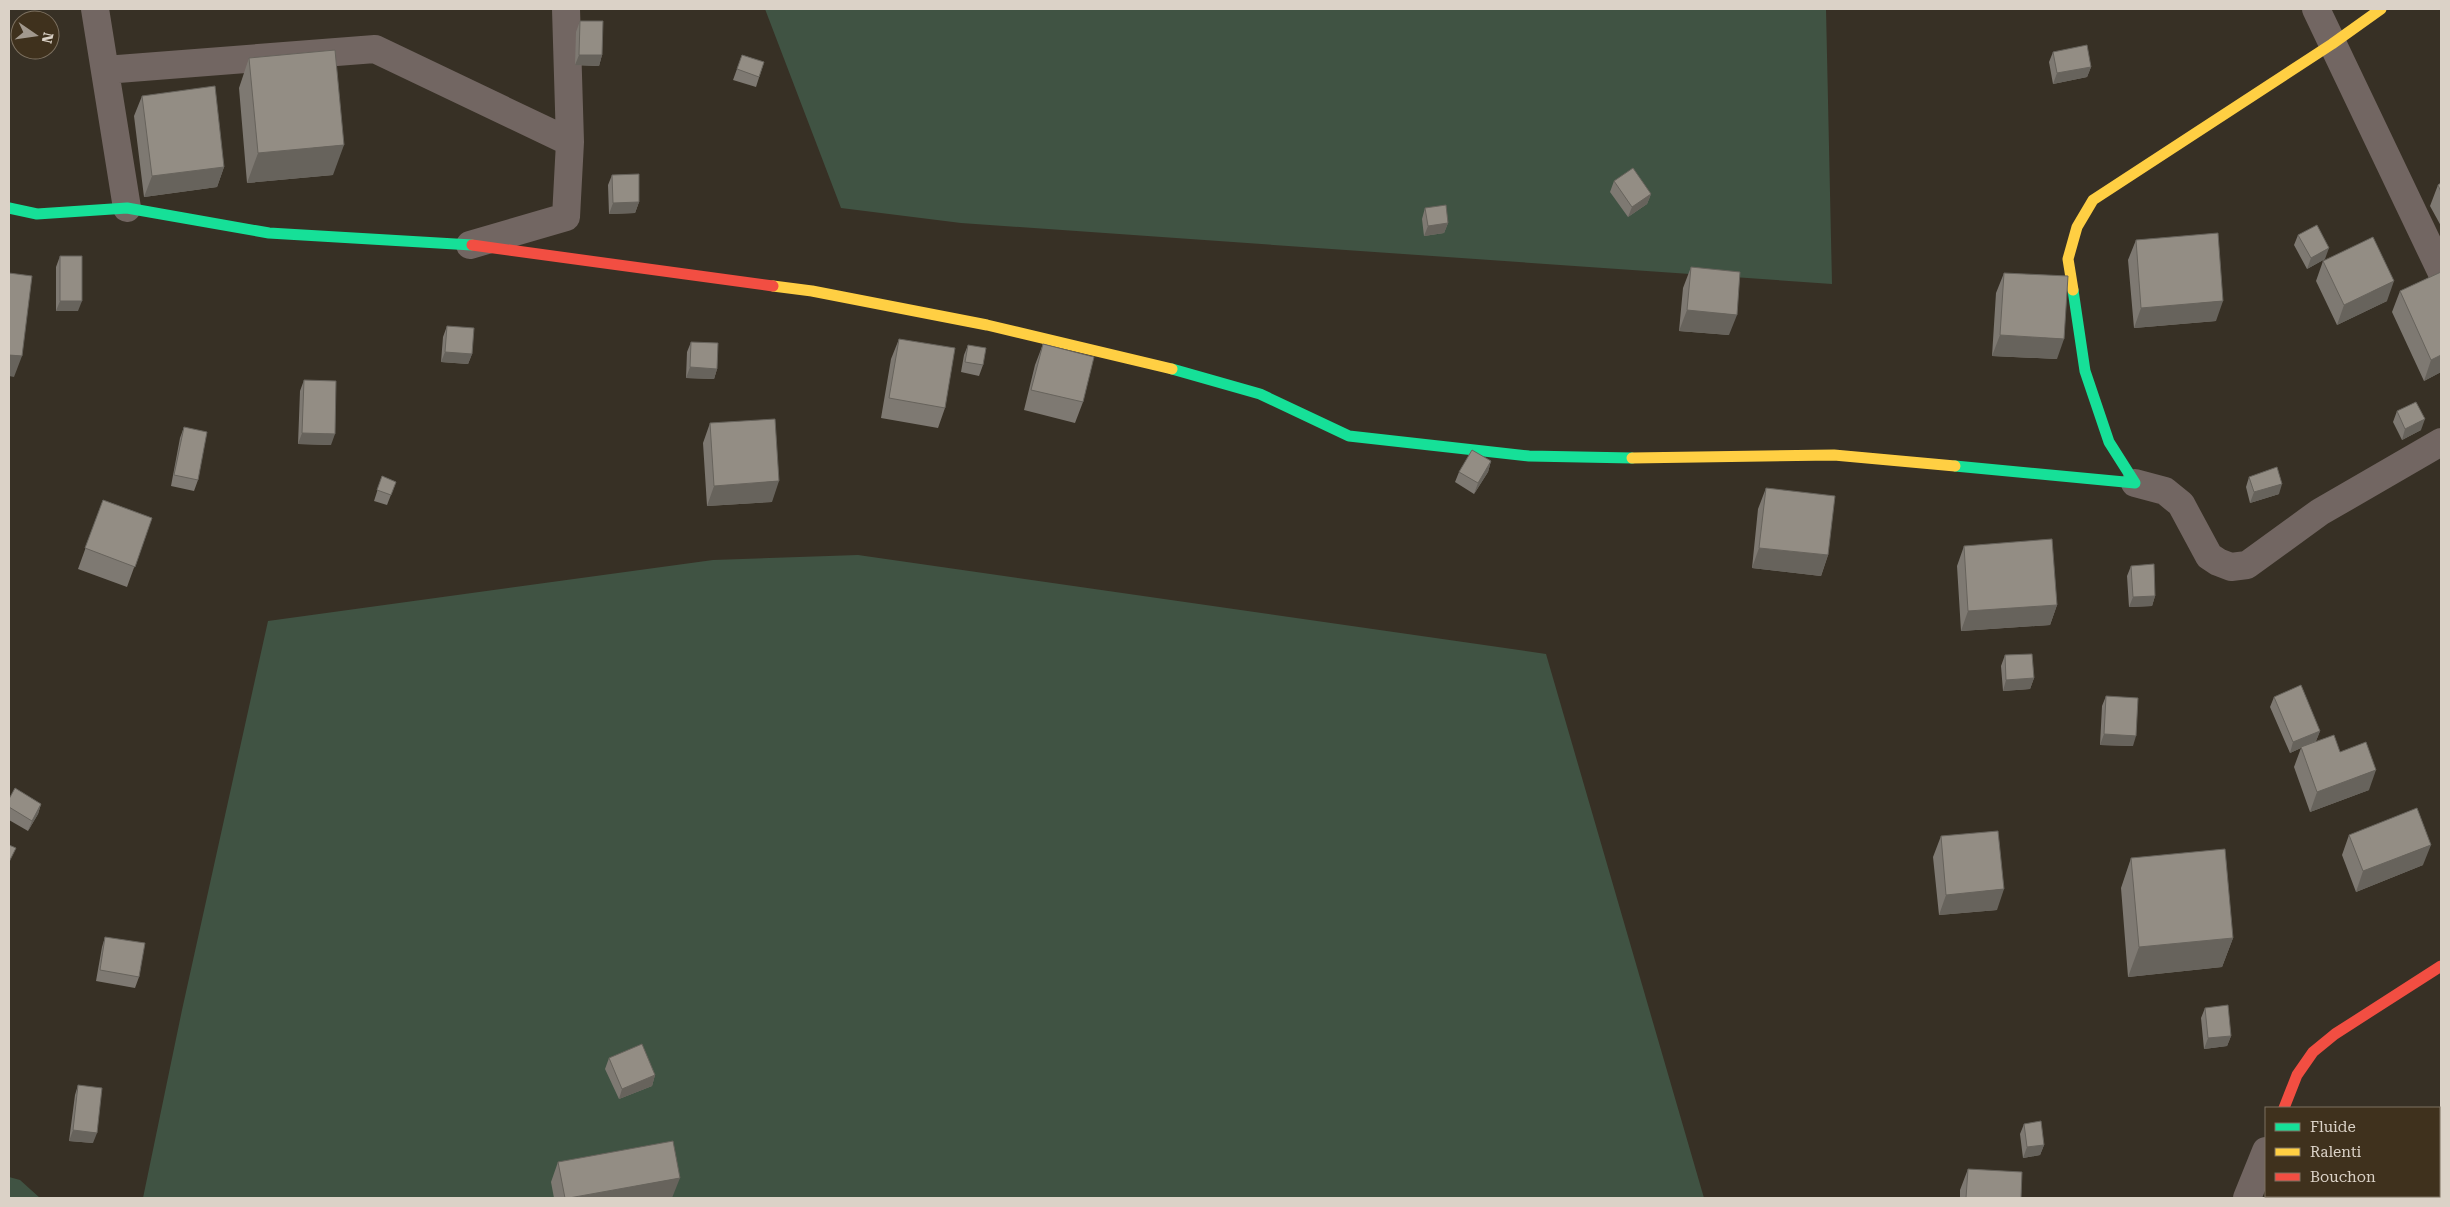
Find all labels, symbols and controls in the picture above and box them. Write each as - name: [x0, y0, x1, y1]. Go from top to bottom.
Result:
- north arrow: [10, 10, 60, 60]
- text: N: [39, 31, 57, 45]
- legend: [2265, 1107, 2440, 1197]
- text: Fluide: [2310, 1118, 2356, 1136]
- text: Ralenti: [2310, 1143, 2362, 1161]
- text: Bouchon: [2310, 1168, 2376, 1186]

